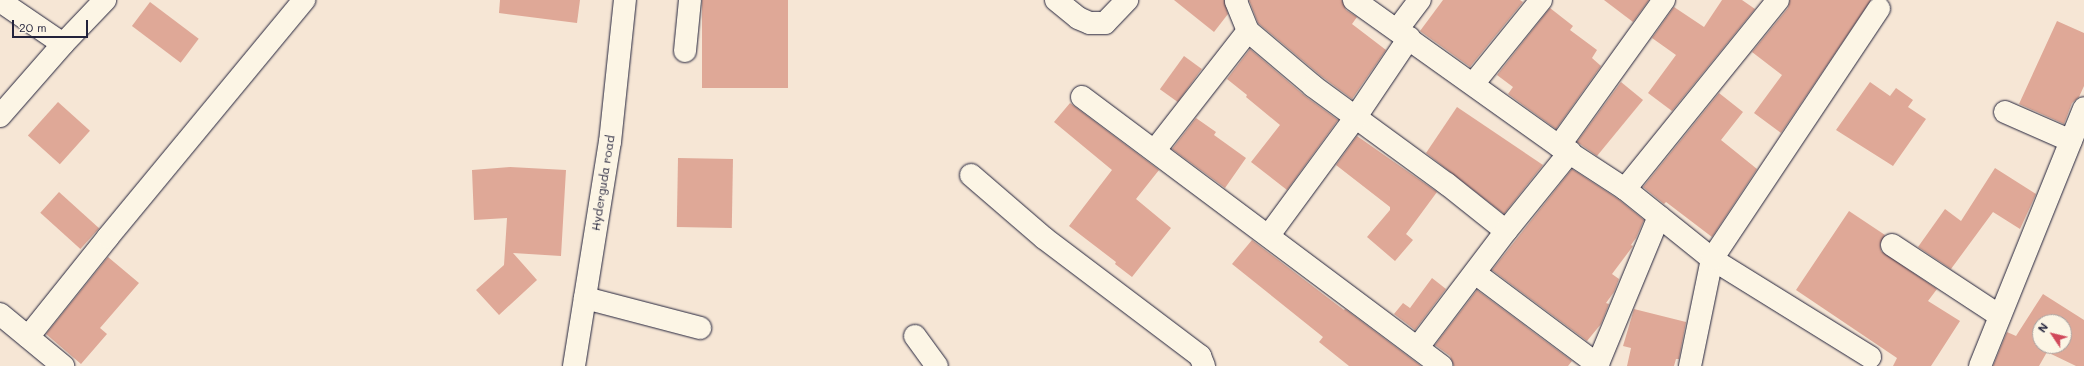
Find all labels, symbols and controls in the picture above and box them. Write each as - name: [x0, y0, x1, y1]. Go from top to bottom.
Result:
- scale bar: [14, 12, 90, 38]
- text: 20 m: [19, 19, 47, 35]
- street label: Hyderguda road: [588, 134, 618, 232]
- north arrow: [2032, 314, 2072, 354]
- text: N: [2034, 320, 2051, 335]

